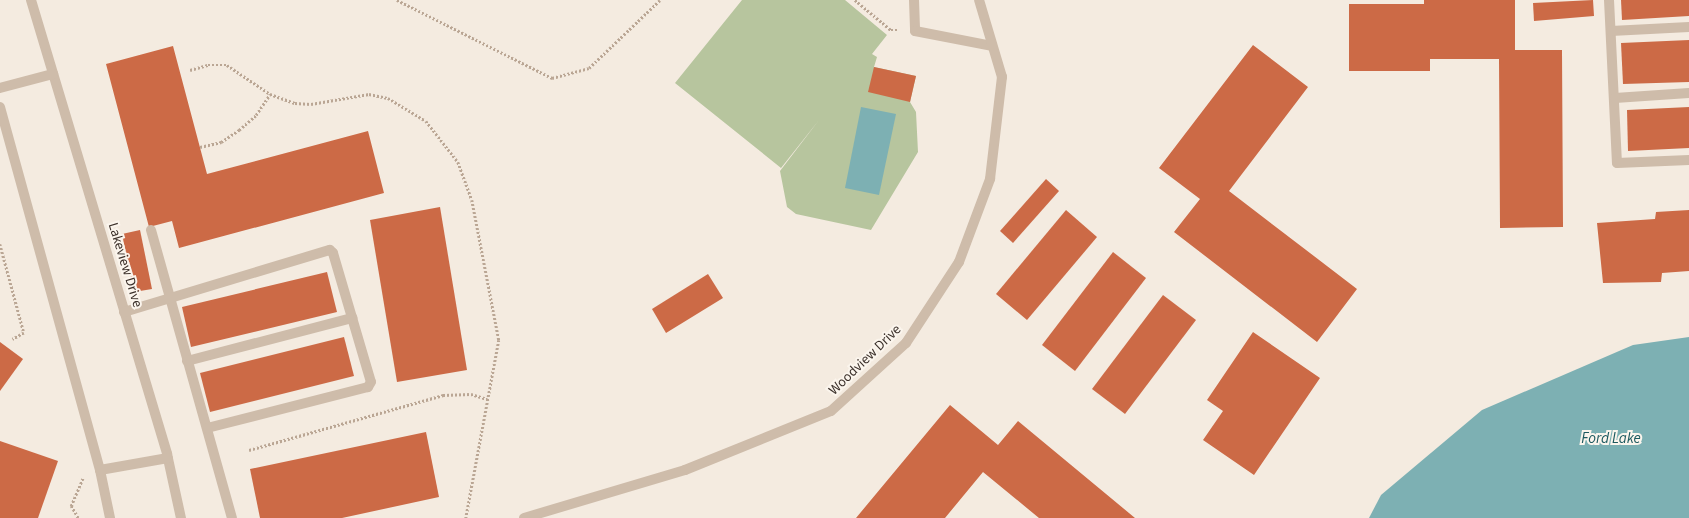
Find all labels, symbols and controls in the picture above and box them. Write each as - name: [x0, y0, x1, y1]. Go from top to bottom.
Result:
- street label: Lakeview Drive: [104, 221, 146, 309]
- street label: Woodview Drive: [825, 321, 905, 399]
- water label: Ford Lake: [1581, 430, 1641, 448]

